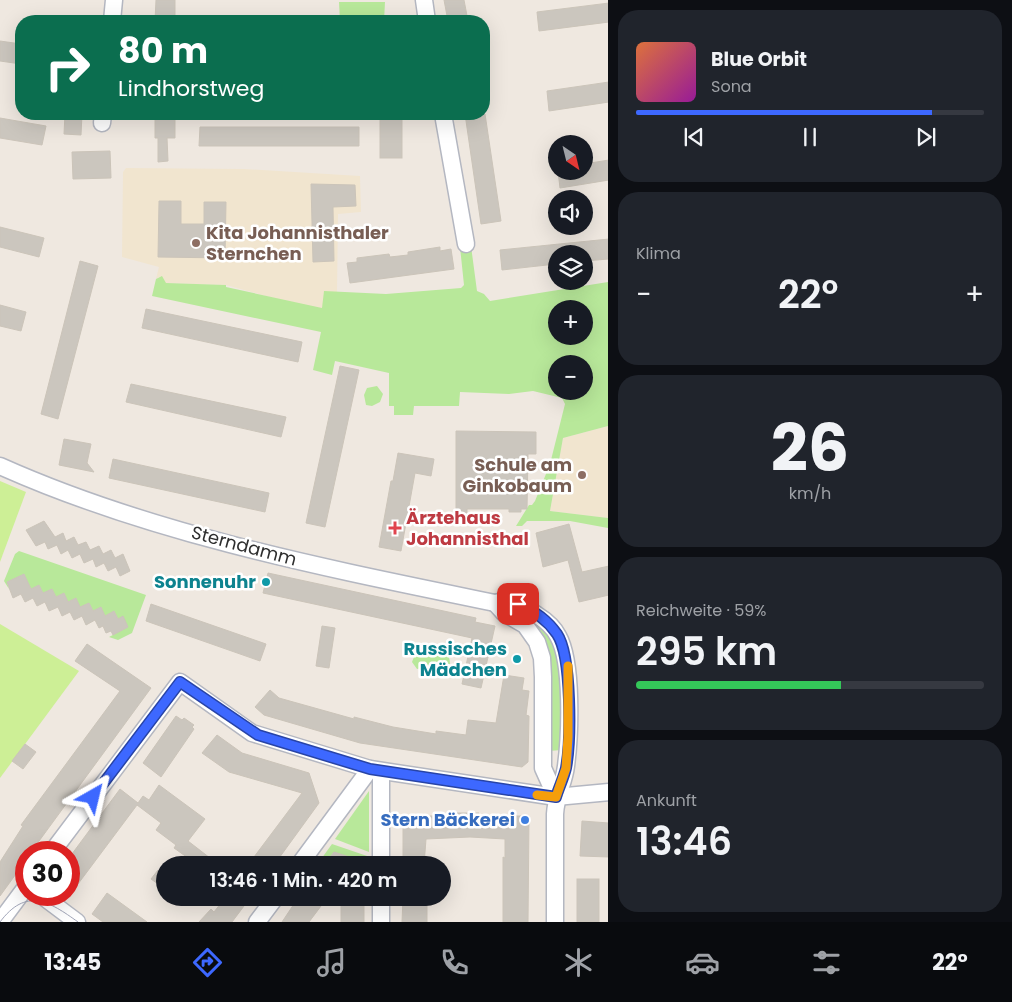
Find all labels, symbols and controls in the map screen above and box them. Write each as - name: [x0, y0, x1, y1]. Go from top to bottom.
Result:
- text: 80 m: [118, 26, 208, 75]
- icon: right: [35, 35, 100, 100]
- text: Blue Orbit: [711, 46, 807, 73]
- text: Lindhorstweg: [118, 73, 264, 104]
- text: Sona: [711, 75, 752, 98]
- icon: previous: [680, 123, 708, 151]
- icon: pause: [796, 123, 824, 151]
- icon: next: [912, 123, 940, 151]
- north arrow: [548, 135, 592, 180]
- map controls: [548, 135, 593, 400]
- button: sound: [548, 190, 593, 235]
- place label: Kita Johannisthaler Sternchen: [206, 220, 389, 266]
- marker: Kita Johannisthaler Sternchen: [190, 237, 202, 249]
- text: Klima: [636, 242, 681, 265]
- button: layers: [548, 245, 593, 290]
- text: 22°: [778, 268, 838, 321]
- text: −: [636, 275, 651, 314]
- text: +: [965, 275, 984, 314]
- button: +: [548, 300, 593, 345]
- button: −: [548, 355, 593, 400]
- text: 26: [771, 403, 849, 494]
- place label: Schule am Ginkobaum: [463, 452, 572, 498]
- marker: Schule am Ginkobaum: [576, 469, 588, 481]
- text: km/h: [789, 482, 831, 505]
- place label: Ärztehaus Johannisthal: [406, 505, 529, 551]
- street label: Sterndamm: [189, 519, 299, 572]
- marker: Ärztehaus Johannisthal: [388, 521, 402, 535]
- place label: Sonnenuhr: [154, 569, 256, 594]
- marker: Sonnenuhr: [260, 576, 272, 588]
- pin: [497, 583, 539, 625]
- icon: arrive: [504, 590, 532, 618]
- text: Reichweite · 59%: [636, 599, 766, 622]
- text: 295 km: [636, 625, 777, 678]
- place label: Russisches Mädchen: [404, 636, 507, 682]
- marker: Russisches Mädchen: [511, 653, 523, 665]
- position arrow: [66, 770, 118, 822]
- text: Ankunft: [636, 789, 697, 812]
- place label: Stern Bäckerei: [381, 807, 515, 832]
- marker: Stern Bäckerei: [519, 814, 531, 826]
- text: 13:46: [636, 815, 732, 868]
- speed limit sign: 30: [15, 841, 80, 906]
- text: 13:46 · 1 Min. · 420 m: [210, 867, 397, 894]
- icon: directions: [190, 945, 225, 980]
- icon: music: [314, 945, 349, 980]
- icon: phone: [437, 945, 472, 980]
- icon: climate: [561, 945, 596, 980]
- icon: car: [685, 945, 720, 980]
- icon: filters: [809, 945, 844, 980]
- text: 13:45: [44, 947, 101, 978]
- text: 22°: [932, 947, 968, 978]

